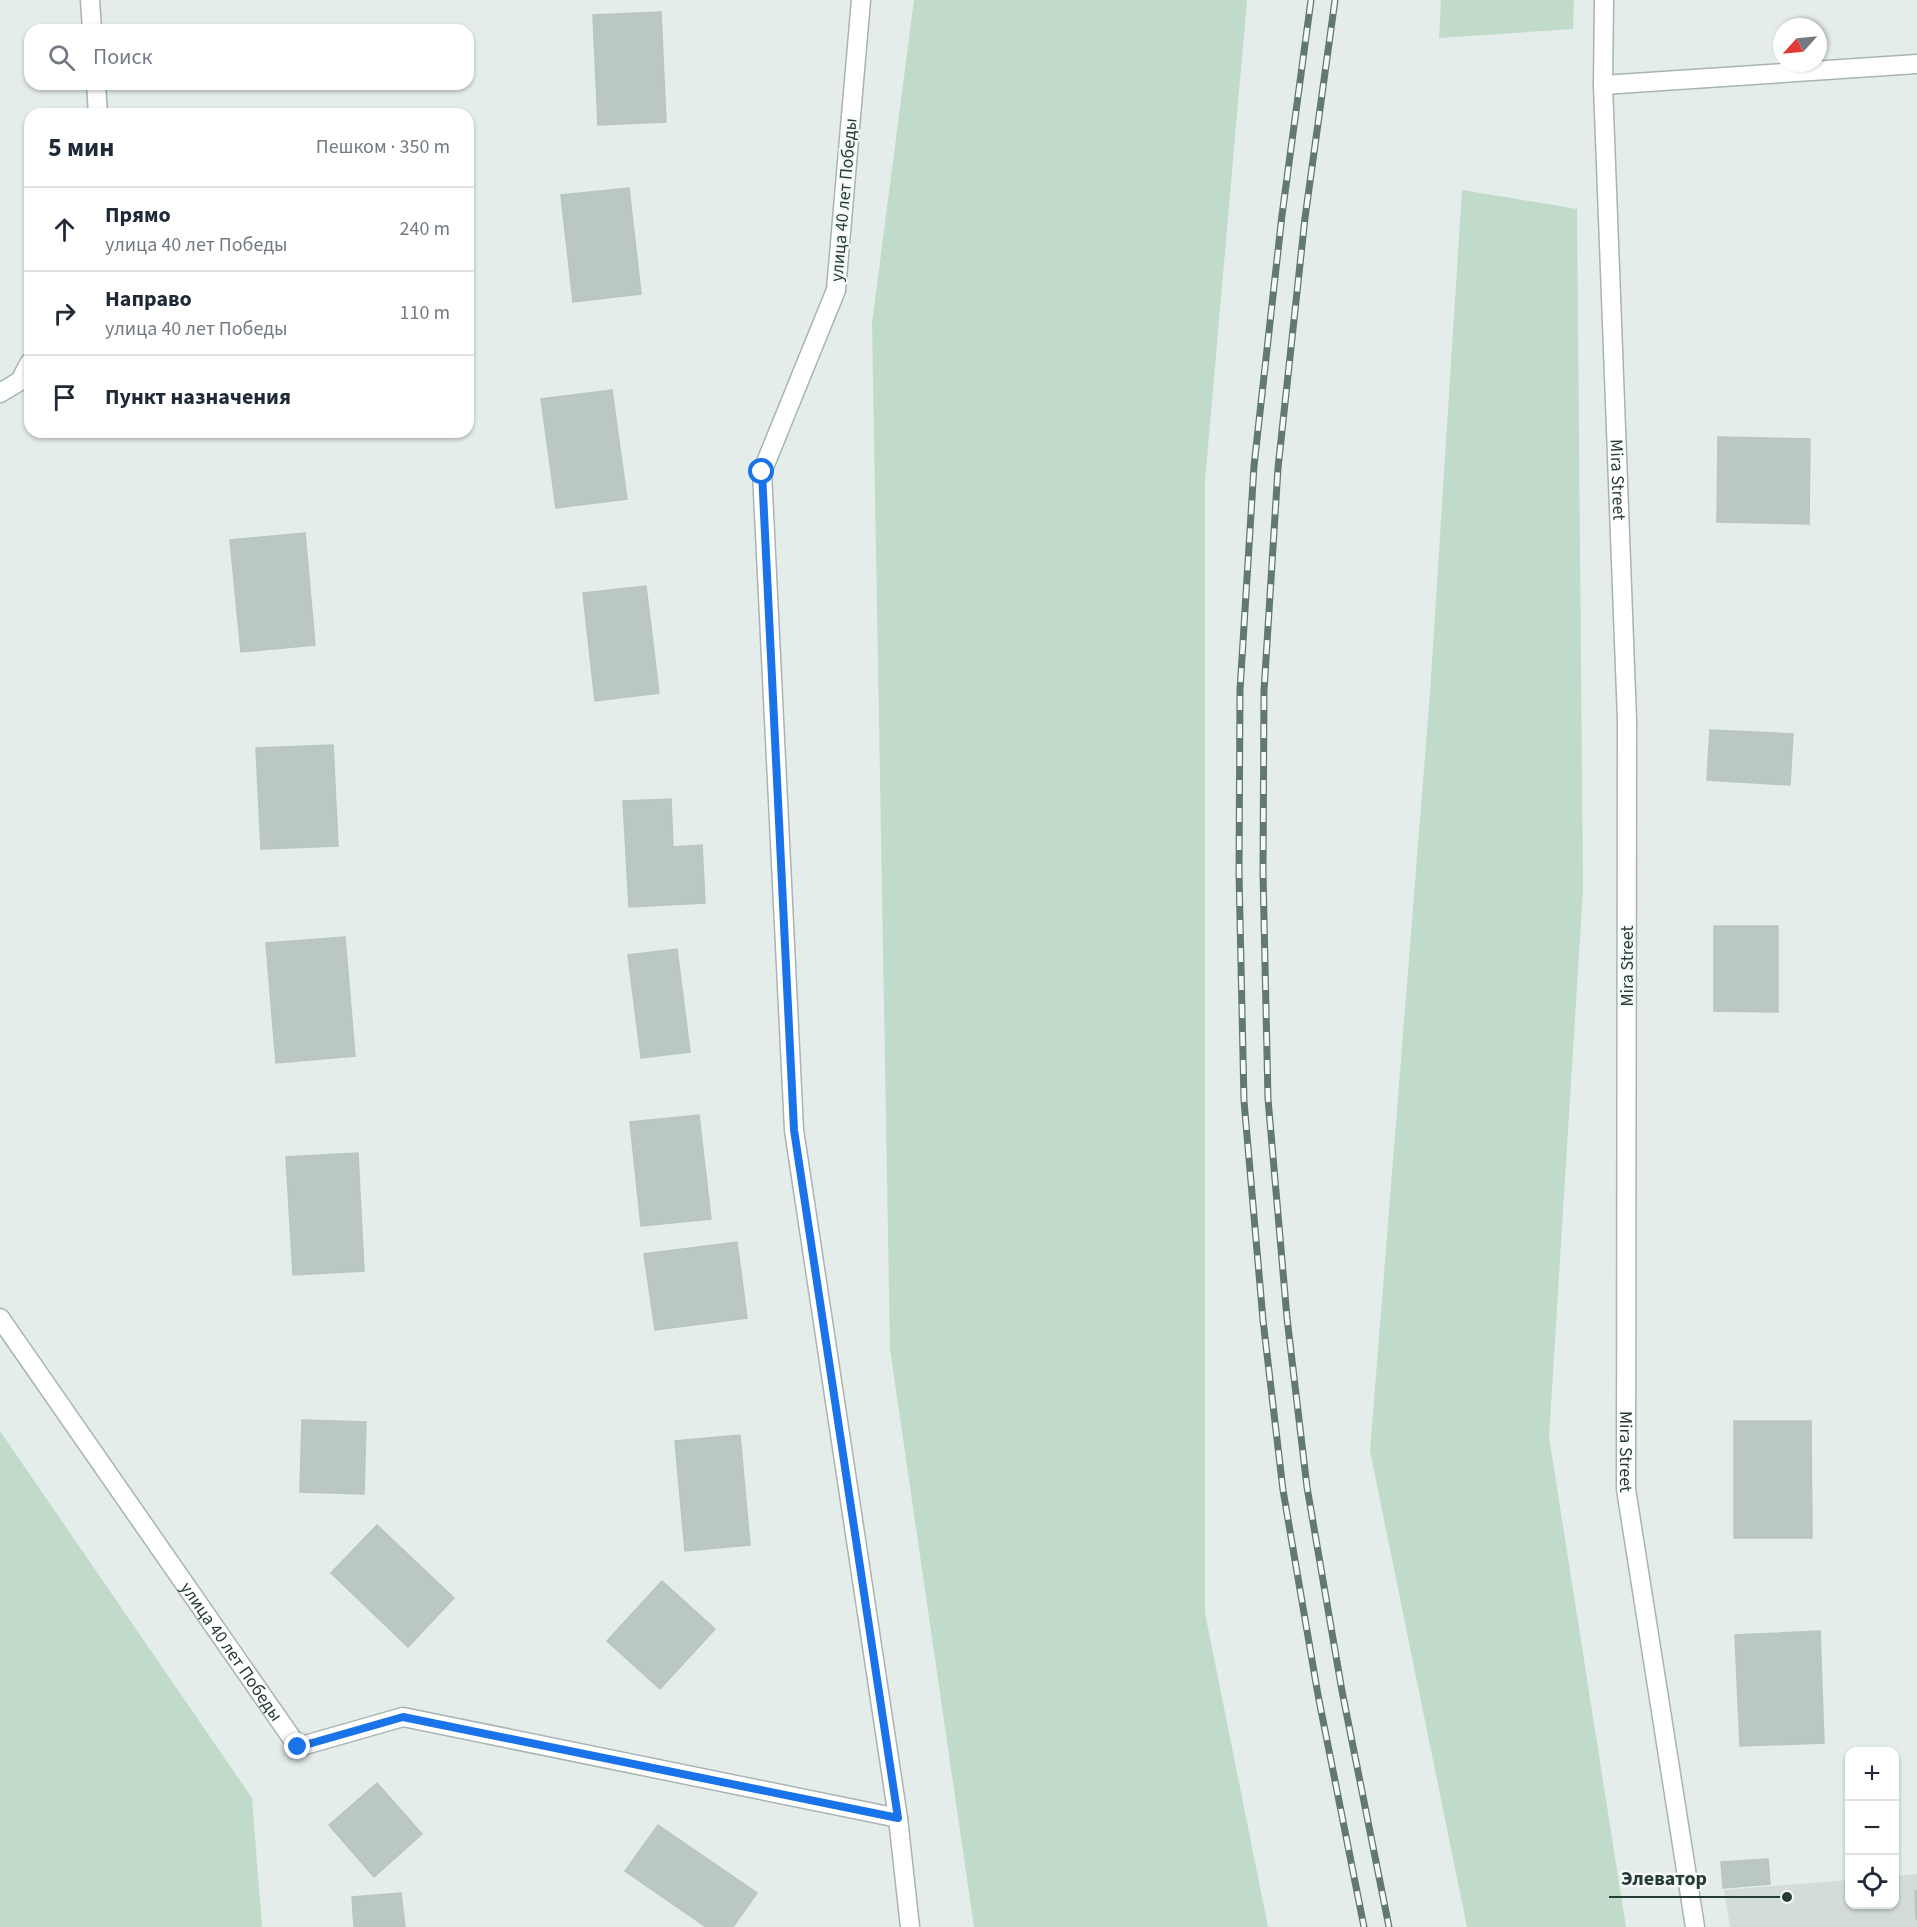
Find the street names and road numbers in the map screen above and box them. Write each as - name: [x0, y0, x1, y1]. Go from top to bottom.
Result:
- street label: улица 40 лет Победы: [824, 117, 864, 283]
- street label: Mira Street: [1604, 439, 1632, 521]
- street label: Mira Street: [1615, 925, 1640, 1007]
- street label: Mira Street: [1613, 1411, 1639, 1494]
- street label: улица 40 лет Победы: [174, 1577, 289, 1726]

